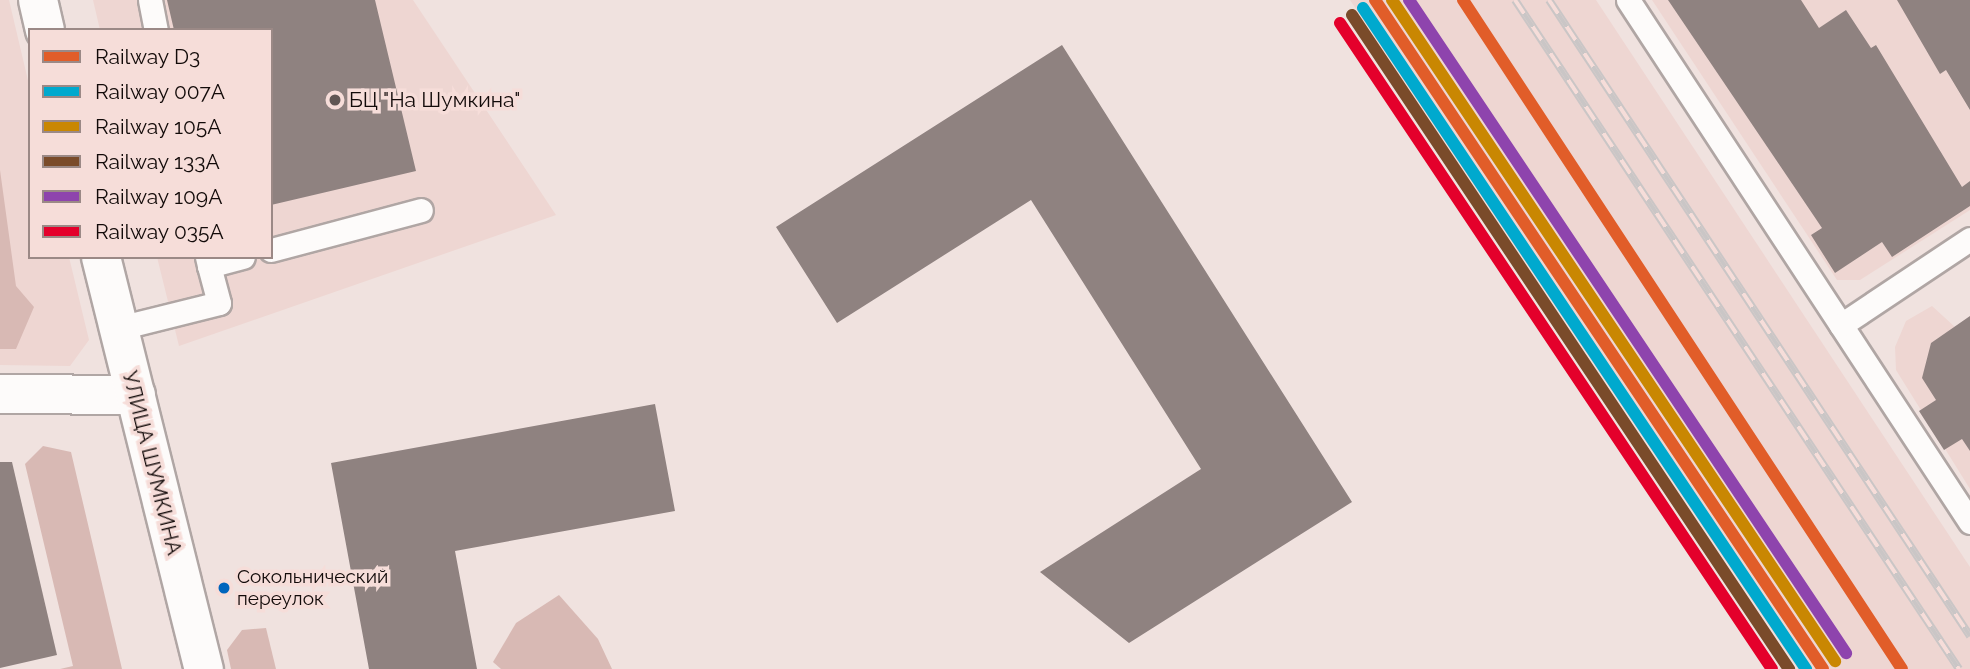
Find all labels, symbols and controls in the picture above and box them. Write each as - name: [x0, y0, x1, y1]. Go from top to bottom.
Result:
- legend: [28, 28, 273, 259]
- text: Railway D3: [95, 44, 200, 69]
- text: Railway 007А: [95, 79, 225, 104]
- place label: БЦ "На Шумкина": [349, 87, 521, 113]
- marker: БЦ "На Шумкина": [327, 92, 343, 108]
- text: Railway 105А: [95, 114, 222, 139]
- text: Railway 133А: [95, 149, 220, 174]
- text: Railway 109А: [95, 184, 222, 209]
- text: Railway 035А: [95, 219, 224, 244]
- street label: УЛИЦА ШУМКИНА: [117, 368, 187, 558]
- place label: Сокольнический переулок: [237, 566, 388, 610]
- marker: Сокольнический переулок: [217, 581, 231, 595]

